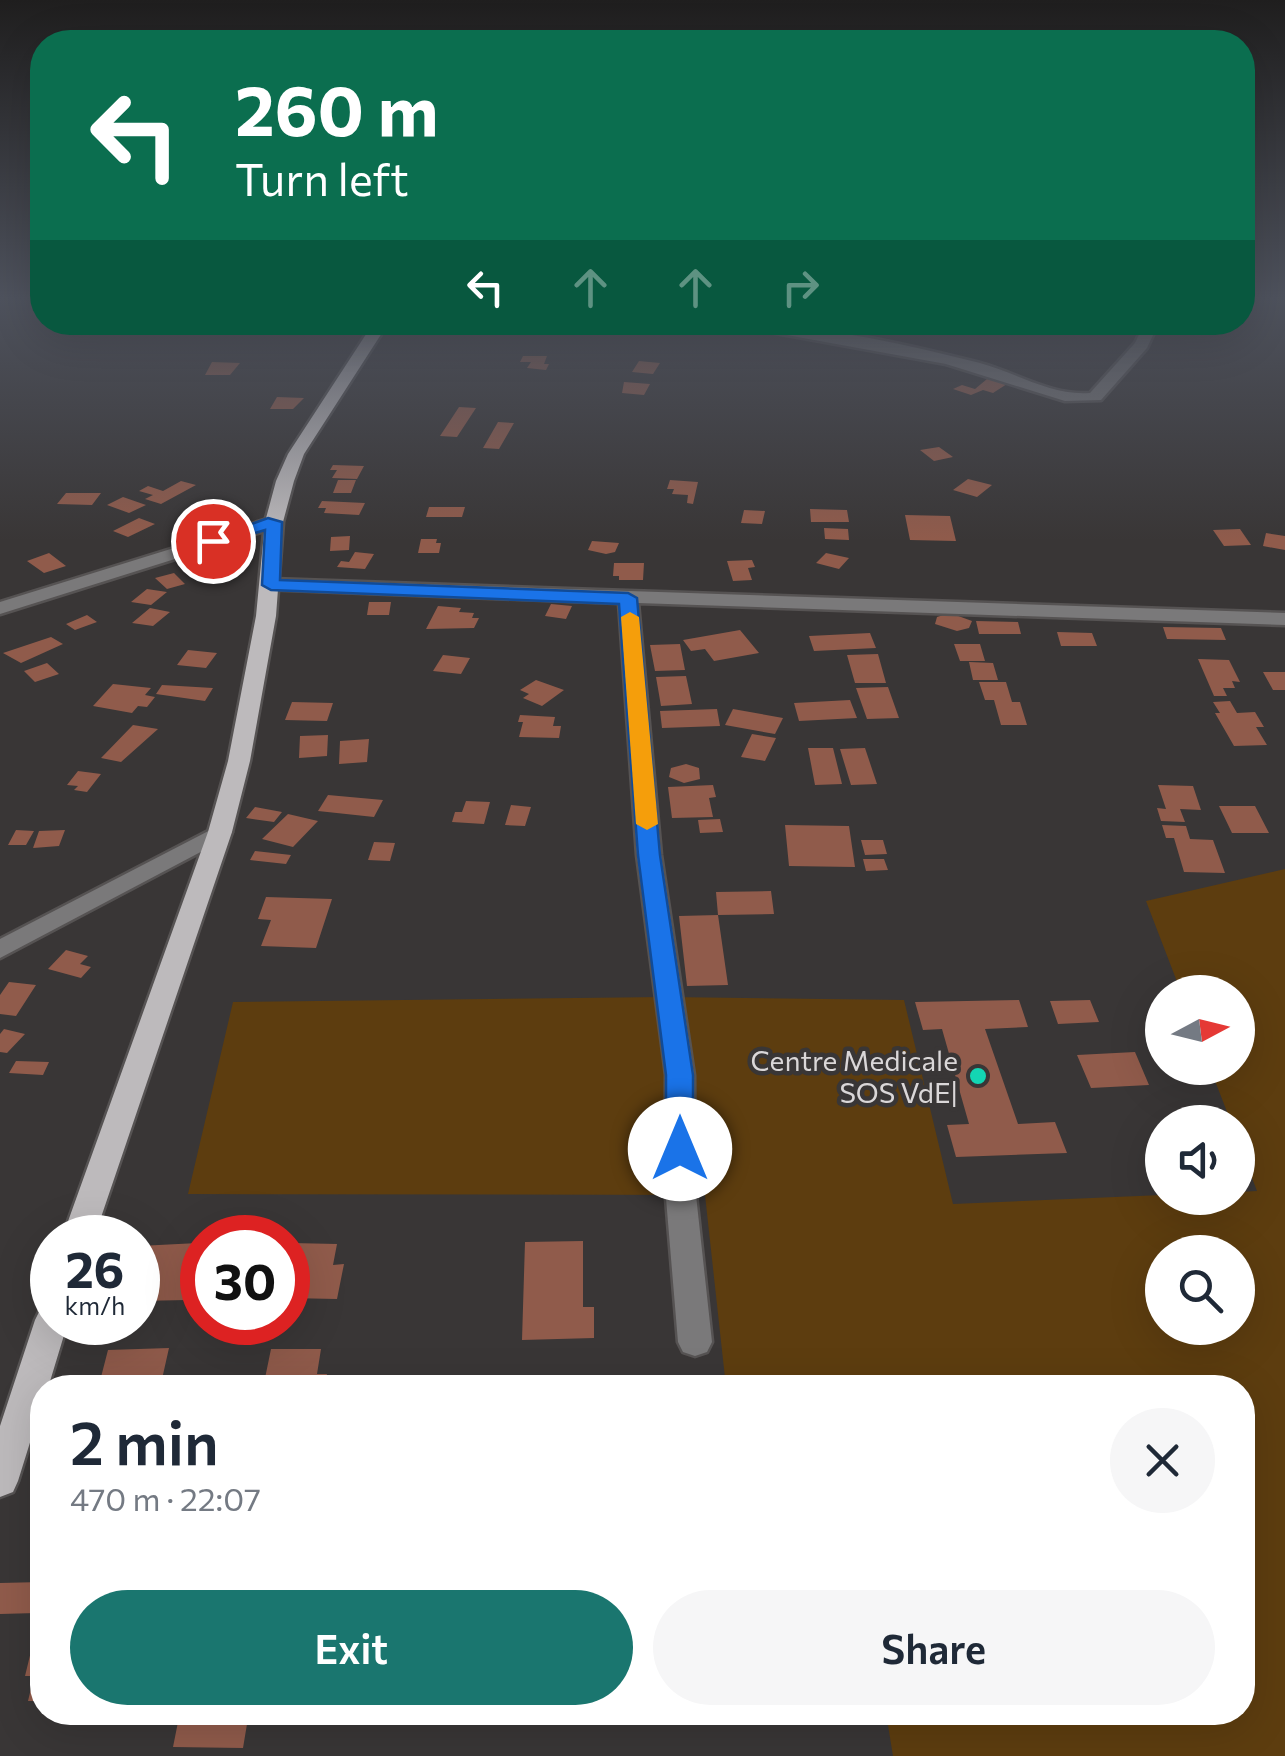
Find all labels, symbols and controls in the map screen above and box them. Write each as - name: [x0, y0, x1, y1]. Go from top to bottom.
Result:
- text: 260 m: [235, 65, 439, 150]
- icon: left: [70, 70, 200, 200]
- text: Turn left: [235, 150, 409, 205]
- icon: left: [458, 260, 513, 315]
- icon: ahead: [563, 260, 618, 315]
- icon: ahead: [668, 260, 723, 315]
- icon: right: [773, 260, 828, 315]
- pin: [171, 499, 256, 584]
- icon: arrive: [186, 514, 241, 569]
- north arrow: [1145, 975, 1255, 1085]
- map controls: [1145, 975, 1255, 1345]
- place label: Centre Medicale SOS VdE|: [750, 1043, 958, 1109]
- marker: Centre Medicale SOS VdE|: [967, 1065, 989, 1087]
- position arrow: [628, 1097, 732, 1201]
- button: sound: [1145, 1105, 1255, 1215]
- speed limit sign: 30: [180, 1215, 310, 1345]
- button: search: [1145, 1235, 1255, 1345]
- text: 26: [65, 1237, 124, 1298]
- text: km/h: [65, 1290, 125, 1320]
- text: 2 min: [70, 1404, 219, 1477]
- button: close: [1110, 1408, 1215, 1513]
- text: 470 m · 22:07: [70, 1478, 261, 1518]
- button: Exit: [70, 1590, 633, 1705]
- button: Share: [653, 1590, 1215, 1705]

